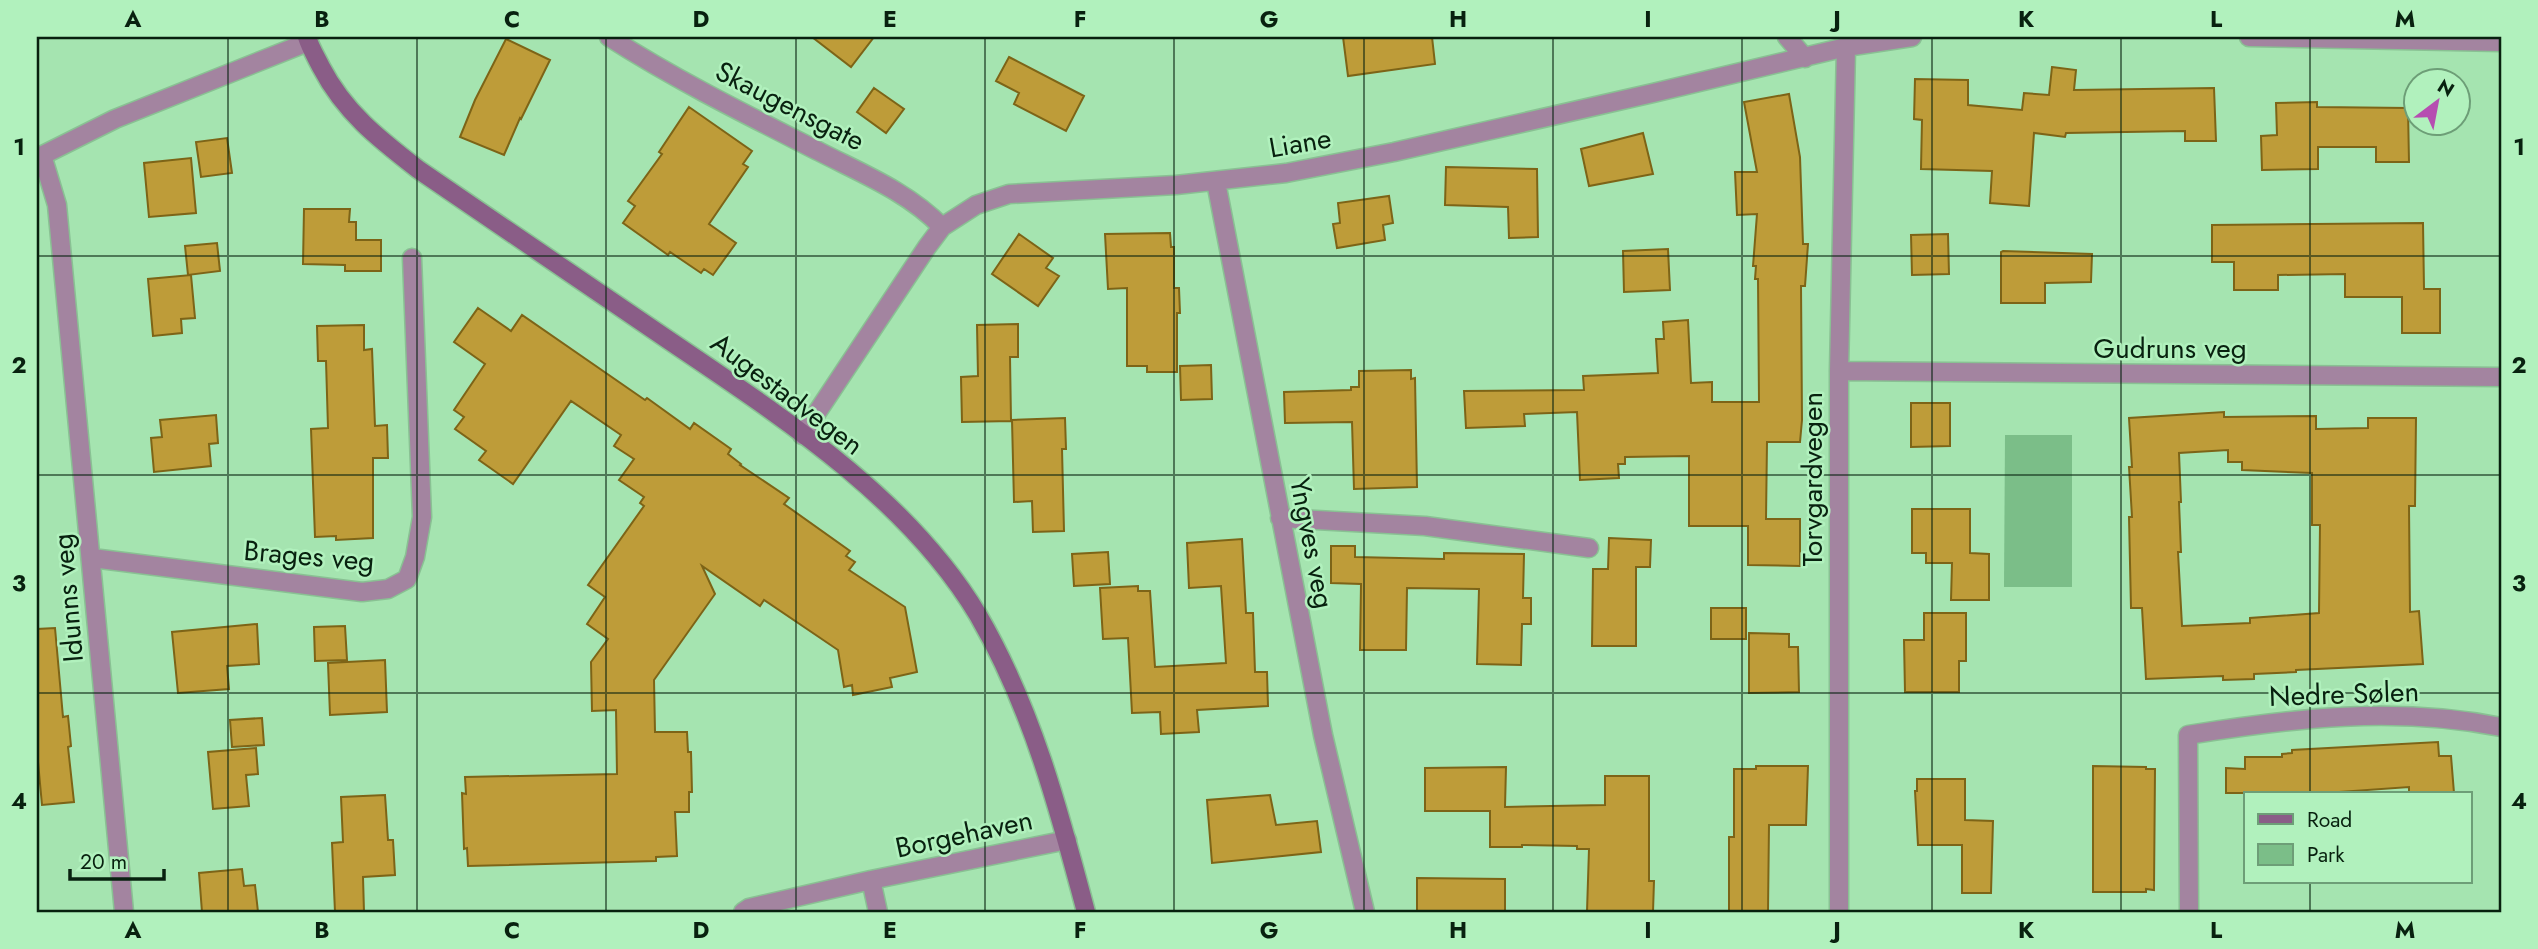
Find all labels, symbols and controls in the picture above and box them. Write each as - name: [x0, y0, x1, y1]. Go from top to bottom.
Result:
- text: A: [124, 2, 142, 36]
- text: B: [314, 2, 330, 36]
- text: C: [504, 2, 520, 36]
- text: D: [693, 2, 710, 36]
- text: E: [883, 2, 897, 36]
- text: F: [1074, 2, 1086, 36]
- text: G: [1260, 2, 1278, 36]
- text: H: [1449, 2, 1467, 36]
- text: I: [1644, 2, 1652, 36]
- text: J: [1829, 2, 1841, 36]
- text: K: [2018, 2, 2035, 36]
- text: L: [2210, 2, 2223, 36]
- text: M: [2395, 2, 2415, 36]
- street label: Skaugensgate: [708, 51, 872, 161]
- north arrow: [2402, 66, 2472, 136]
- text: N: [2432, 73, 2459, 103]
- street label: Liane: [1266, 117, 1334, 169]
- text: 1: [13, 130, 25, 164]
- text: 1: [2513, 130, 2525, 164]
- street label: Augestadvegen: [702, 323, 872, 465]
- street label: Gudruns veg: [2093, 328, 2247, 369]
- text: 2: [11, 348, 27, 382]
- text: 2: [2511, 348, 2527, 382]
- street label: Torvgardvegen: [1792, 392, 1833, 566]
- street label: Yngves veg: [1279, 474, 1345, 612]
- street label: Brages veg: [242, 530, 376, 582]
- street label: Idunns veg: [42, 532, 94, 664]
- text: 3: [12, 566, 26, 600]
- text: 3: [2512, 566, 2526, 600]
- street label: Nedre Sølen: [2268, 671, 2420, 717]
- text: 4: [11, 784, 27, 818]
- text: 4: [2511, 784, 2527, 818]
- legend: [2244, 792, 2472, 883]
- street label: Borgehaven: [891, 799, 1037, 869]
- text: Road: [2307, 805, 2352, 835]
- scale bar: [70, 837, 164, 881]
- text: Park: [2307, 840, 2345, 870]
- text: 20 m: [80, 847, 127, 877]
- text: A: [124, 913, 142, 947]
- text: B: [314, 913, 330, 947]
- text: C: [504, 913, 520, 947]
- text: D: [693, 913, 710, 947]
- text: E: [883, 913, 897, 947]
- text: F: [1074, 913, 1086, 947]
- text: G: [1260, 913, 1278, 947]
- text: H: [1449, 913, 1467, 947]
- text: I: [1644, 913, 1652, 947]
- text: J: [1829, 913, 1841, 947]
- text: K: [2018, 913, 2035, 947]
- text: L: [2210, 913, 2223, 947]
- text: M: [2395, 913, 2415, 947]

